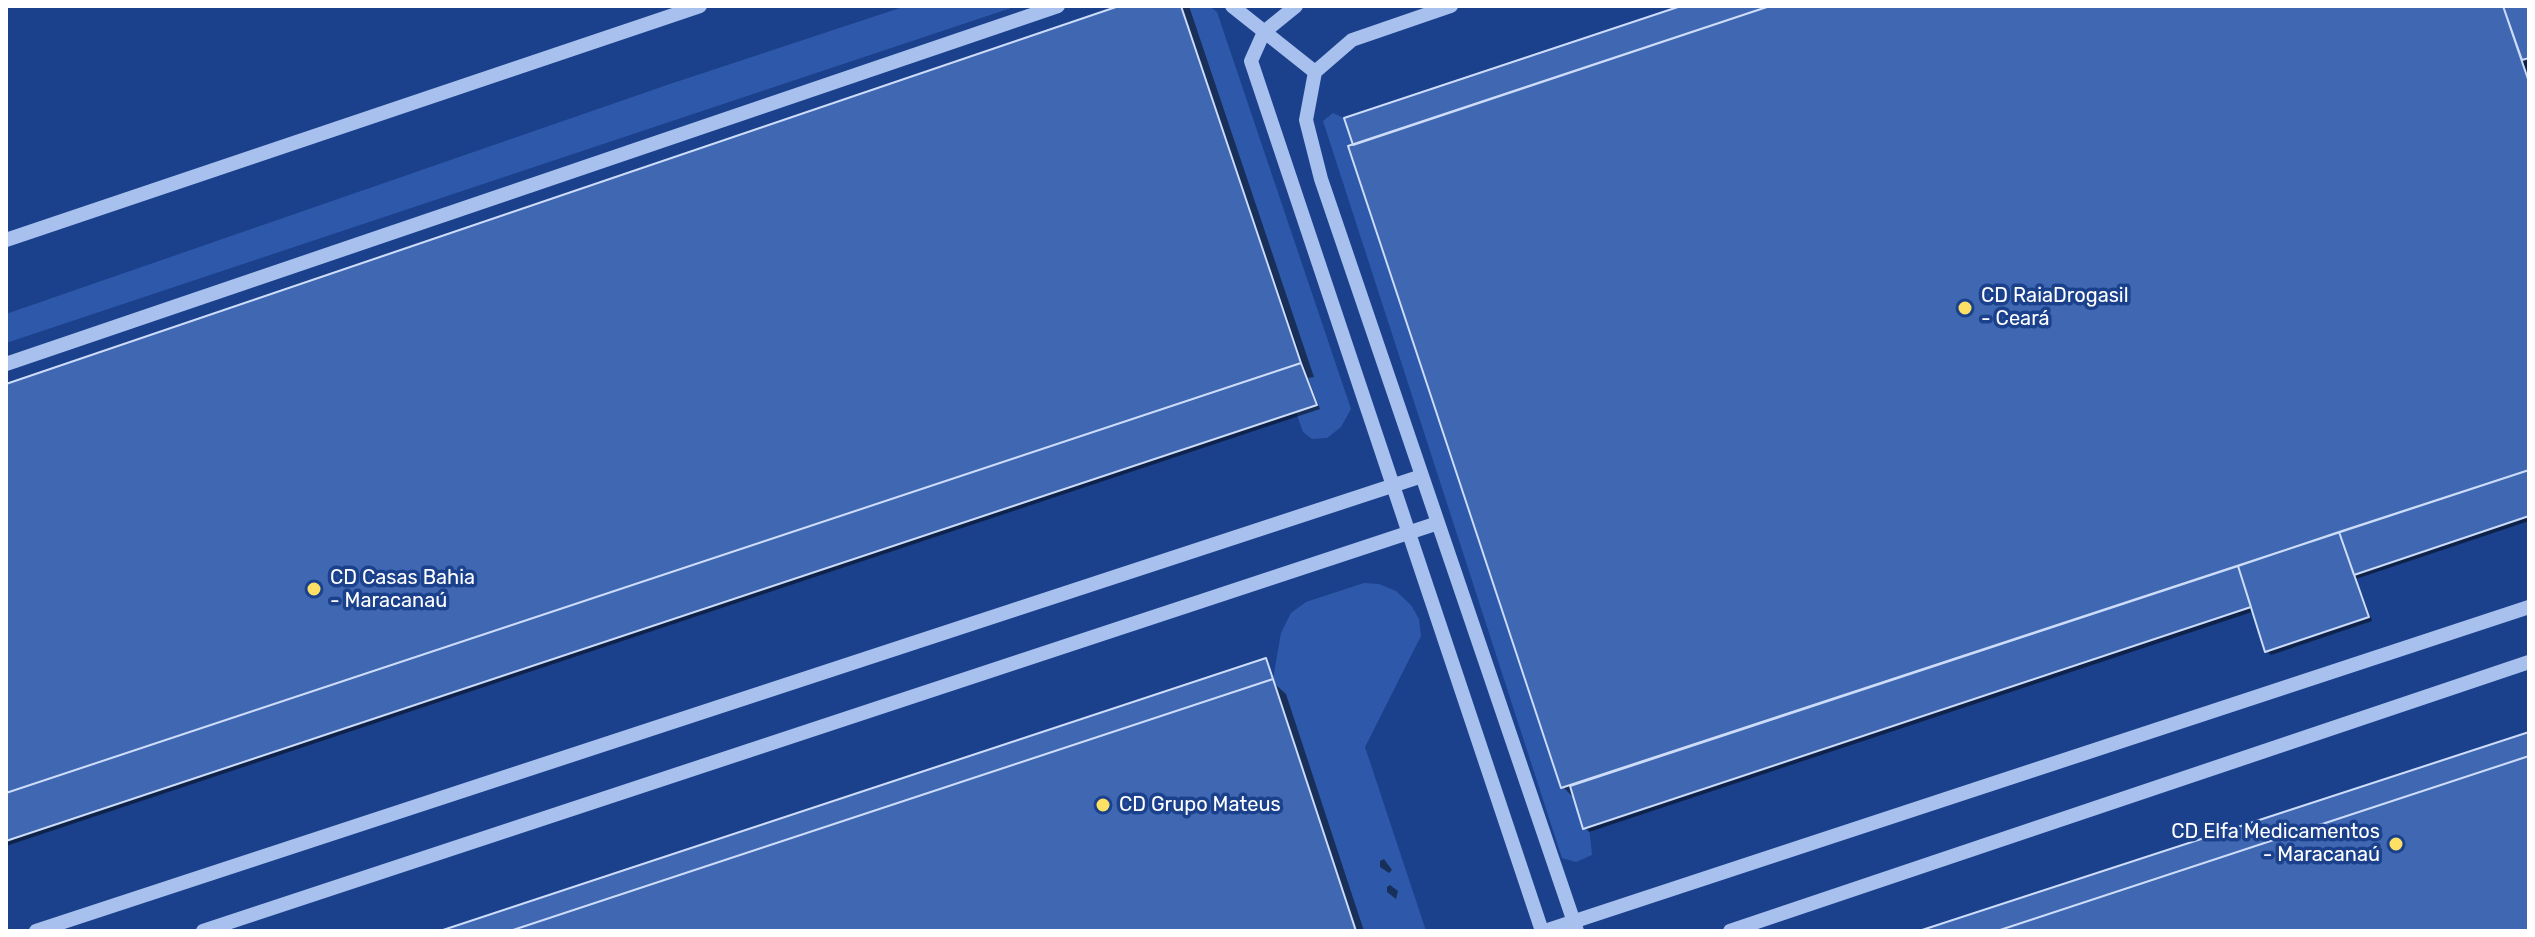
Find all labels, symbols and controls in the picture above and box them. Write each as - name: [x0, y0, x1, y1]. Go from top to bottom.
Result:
- place label: CD RaiaDrogasil - Ceará: [1981, 284, 2129, 331]
- marker: CD RaiaDrogasil - Ceará: [1956, 299, 1974, 317]
- place label: CD Casas Bahia - Maracanaú: [330, 566, 475, 613]
- marker: CD Casas Bahia - Maracanaú: [305, 580, 323, 598]
- place label: CD Grupo Mateus: [1119, 793, 1281, 817]
- marker: CD Grupo Mateus: [1094, 796, 1112, 814]
- place label: CD Elfa Medicamentos - Maracanaú: [2171, 820, 2380, 867]
- marker: CD Elfa Medicamentos - Maracanaú: [2387, 835, 2405, 853]

